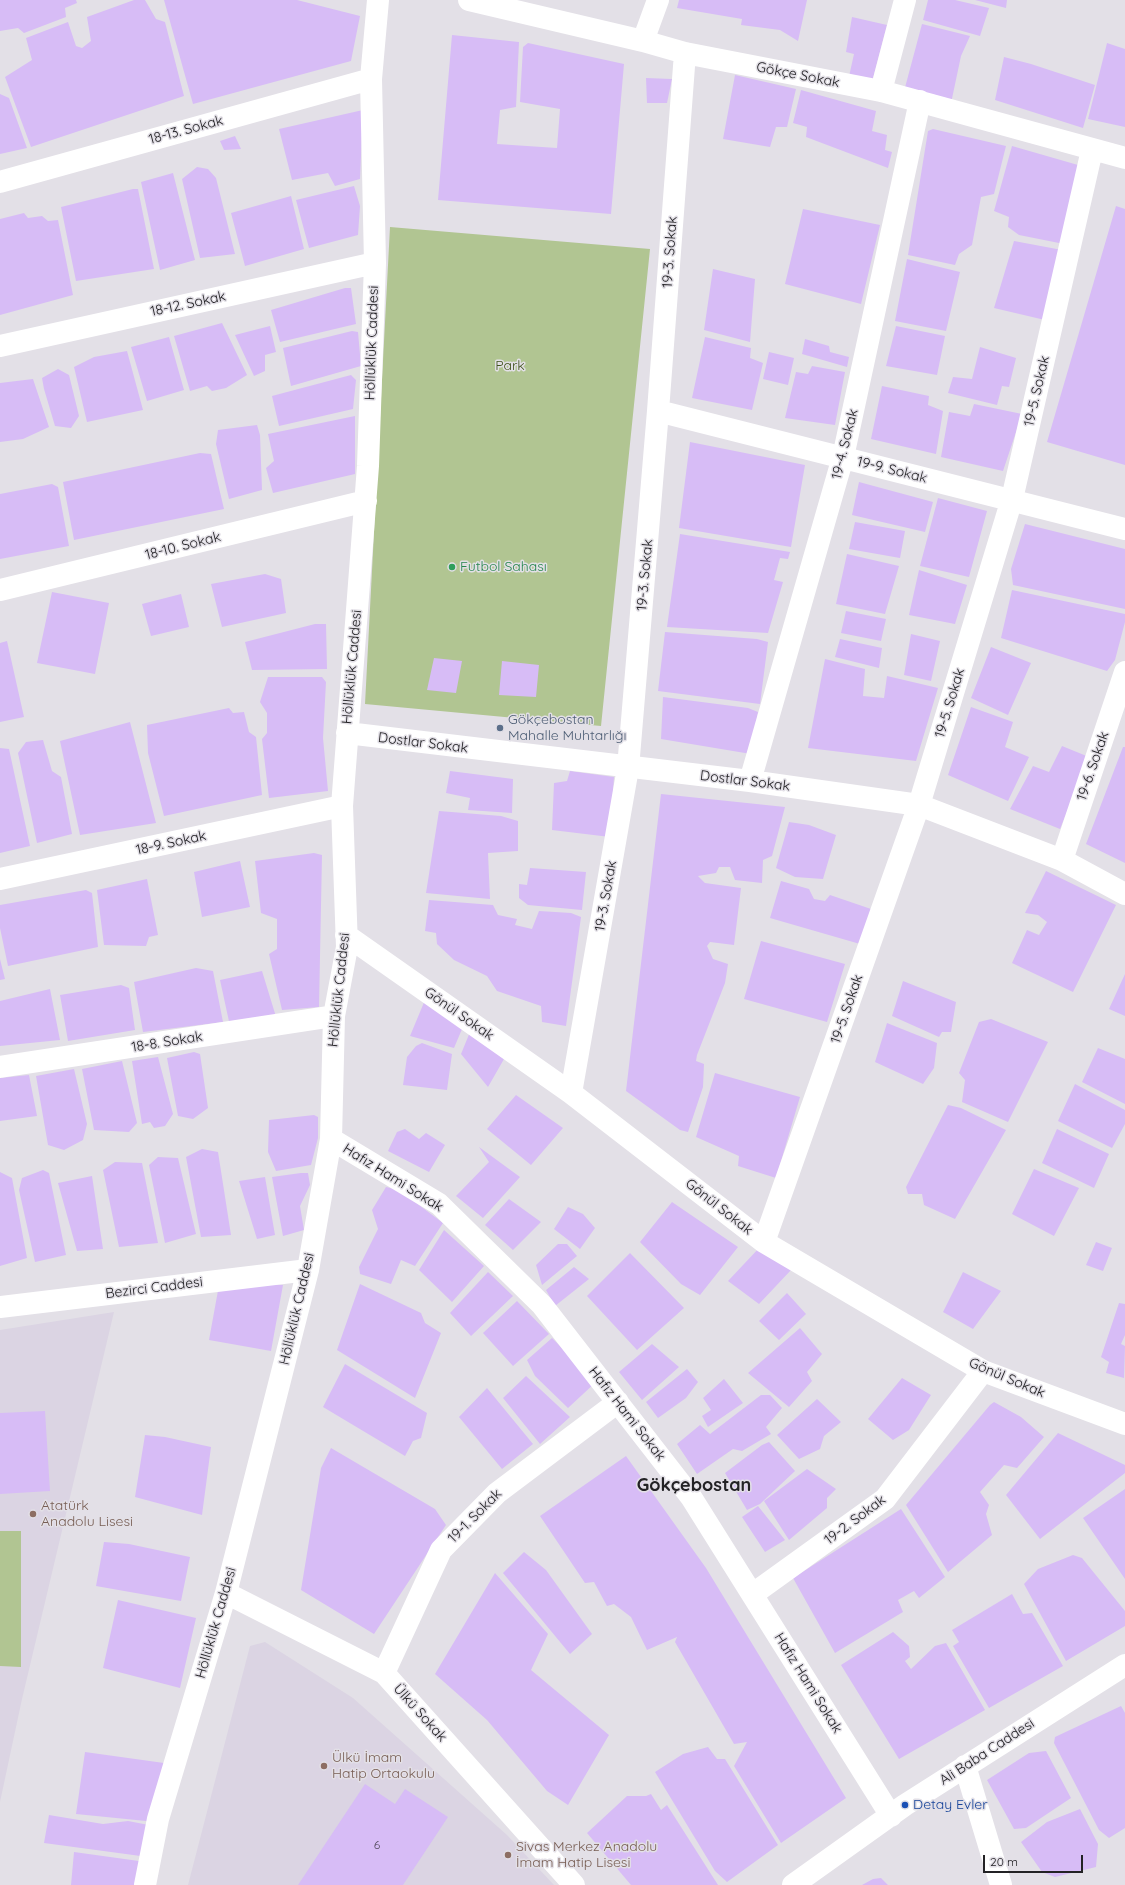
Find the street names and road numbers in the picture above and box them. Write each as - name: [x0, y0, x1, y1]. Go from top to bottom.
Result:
- street label: Gökçe Sokak: [755, 59, 841, 91]
- street label: 18-13. Sokak: [147, 112, 225, 148]
- street label: 19-3. Sokak: [659, 216, 681, 288]
- street label: Höllüklük Caddesi: [362, 285, 382, 401]
- street label: 18-12. Sokak: [149, 288, 227, 320]
- street label: 19-5. Sokak: [1021, 354, 1053, 428]
- street label: 19-4. Sokak: [828, 407, 862, 481]
- street label: 19-9. Sokak: [855, 453, 929, 487]
- street label: 18-10. Sokak: [144, 529, 222, 563]
- street label: 19-3. Sokak: [633, 538, 657, 612]
- street label: Höllüklük Caddesi: [339, 609, 365, 725]
- street label: 19-5. Sokak: [931, 666, 969, 740]
- street label: Dostlar Sokak: [377, 729, 469, 757]
- street label: 19-6. Sokak: [1073, 729, 1113, 803]
- street label: Dostlar Sokak: [699, 767, 791, 795]
- street label: 18-9. Sokak: [134, 827, 208, 859]
- street label: 19-3. Sokak: [591, 859, 621, 933]
- street label: Höllüklük Caddesi: [325, 932, 353, 1048]
- street label: 19-5. Sokak: [827, 972, 867, 1046]
- street label: Gönül Sokak: [421, 984, 497, 1044]
- street label: 18-8. Sokak: [130, 1028, 204, 1056]
- street label: Hafız Hami Sokak: [340, 1140, 446, 1216]
- street label: Gönül Sokak: [682, 1175, 756, 1239]
- street label: Höllüklük Caddesi: [276, 1251, 318, 1367]
- street label: Bezirci Caddesi: [104, 1274, 204, 1302]
- street label: Gönül Sokak: [966, 1354, 1048, 1402]
- street label: Hafız Hami Sokak: [585, 1364, 669, 1464]
- street label: 19-1. Sokak: [445, 1486, 505, 1546]
- street label: 19-2. Sokak: [821, 1492, 889, 1548]
- street label: Höllüklük Caddesi: [192, 1566, 240, 1680]
- street label: Hafız Hami Sokak: [770, 1630, 846, 1736]
- street label: Ülkü Sokak: [390, 1681, 450, 1745]
- street label: Ali Baba Caddesi: [936, 1715, 1038, 1789]

